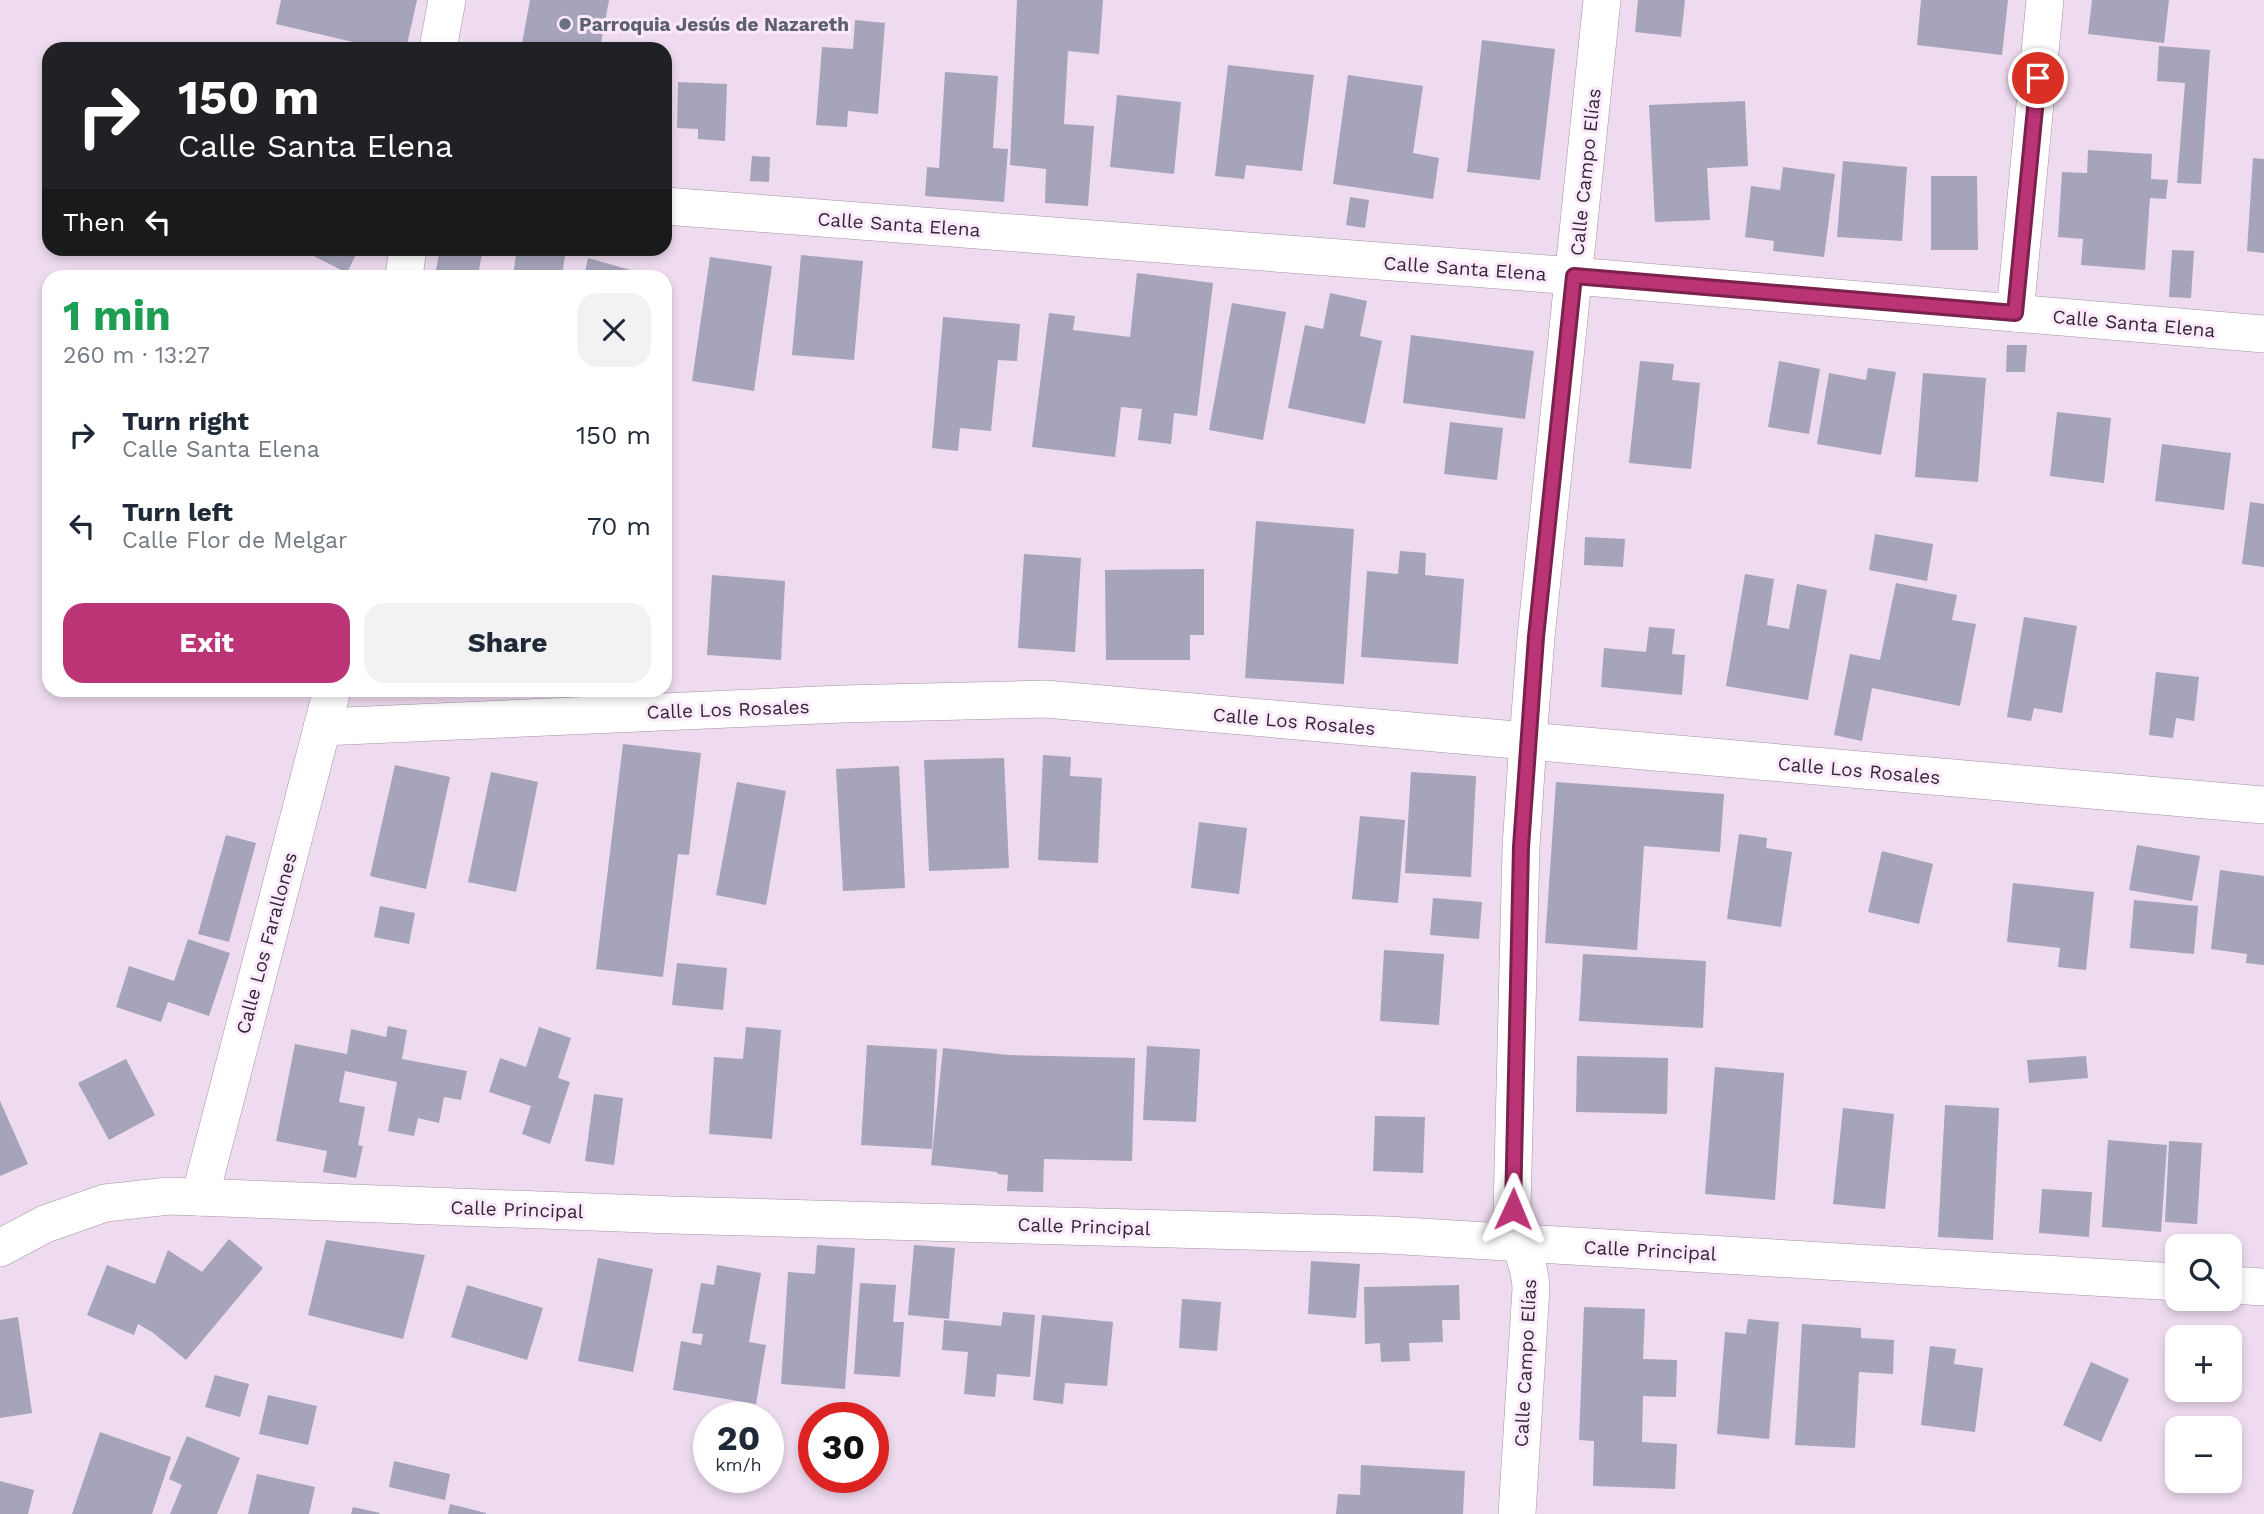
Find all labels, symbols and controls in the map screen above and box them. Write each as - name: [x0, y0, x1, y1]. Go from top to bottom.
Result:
- place label: Parroquia Jesús de Nazareth: [579, 13, 849, 36]
- marker: Parroquia Jesús de Nazareth: [557, 16, 573, 32]
- pin: [2008, 48, 2068, 108]
- icon: arrive: [2019, 59, 2057, 97]
- text: 150 m: [178, 68, 319, 126]
- icon: right: [63, 70, 154, 161]
- street label: Calle Campo Elías: [1565, 87, 1606, 257]
- text: Calle Santa Elena: [178, 127, 453, 165]
- icon: left: [139, 203, 177, 241]
- text: Then: [63, 207, 125, 237]
- street label: Calle Santa Elena: [817, 207, 982, 242]
- street label: Calle Santa Elena: [1383, 251, 1548, 286]
- text: 1 min: [63, 291, 171, 340]
- button: close: [577, 293, 651, 367]
- street label: Calle Santa Elena: [2052, 305, 2217, 342]
- text: 260 m · 13:27: [63, 342, 210, 369]
- text: Turn right: [122, 406, 249, 436]
- icon: right: [63, 416, 101, 454]
- text: 150 m: [576, 420, 651, 450]
- text: Calle Santa Elena: [122, 436, 320, 463]
- text: Turn left: [122, 497, 233, 527]
- icon: left: [63, 507, 101, 545]
- text: 70 m: [587, 511, 651, 541]
- text: Calle Flor de Melgar: [122, 527, 348, 554]
- button: Exit: [63, 603, 350, 683]
- button: Share: [364, 603, 651, 683]
- street label: Calle Los Rosales: [646, 695, 810, 724]
- street label: Calle Los Rosales: [1212, 703, 1376, 740]
- street label: Calle Los Rosales: [1777, 752, 1941, 789]
- street label: Calle Los Farallones: [231, 850, 302, 1037]
- position arrow: [1476, 1172, 1550, 1246]
- street label: Calle Principal: [450, 1196, 584, 1223]
- street label: Calle Principal: [1017, 1213, 1151, 1240]
- map controls: [2165, 1234, 2242, 1493]
- button: search: [2165, 1234, 2242, 1311]
- street label: Calle Principal: [1583, 1236, 1717, 1265]
- street label: Calle Campo Elías: [1510, 1278, 1541, 1448]
- button: +: [2165, 1325, 2242, 1402]
- speed limit sign: 30: [798, 1402, 889, 1493]
- button: −: [2165, 1416, 2242, 1493]
- text: 20: [717, 1417, 760, 1459]
- text: km/h: [715, 1454, 762, 1475]

